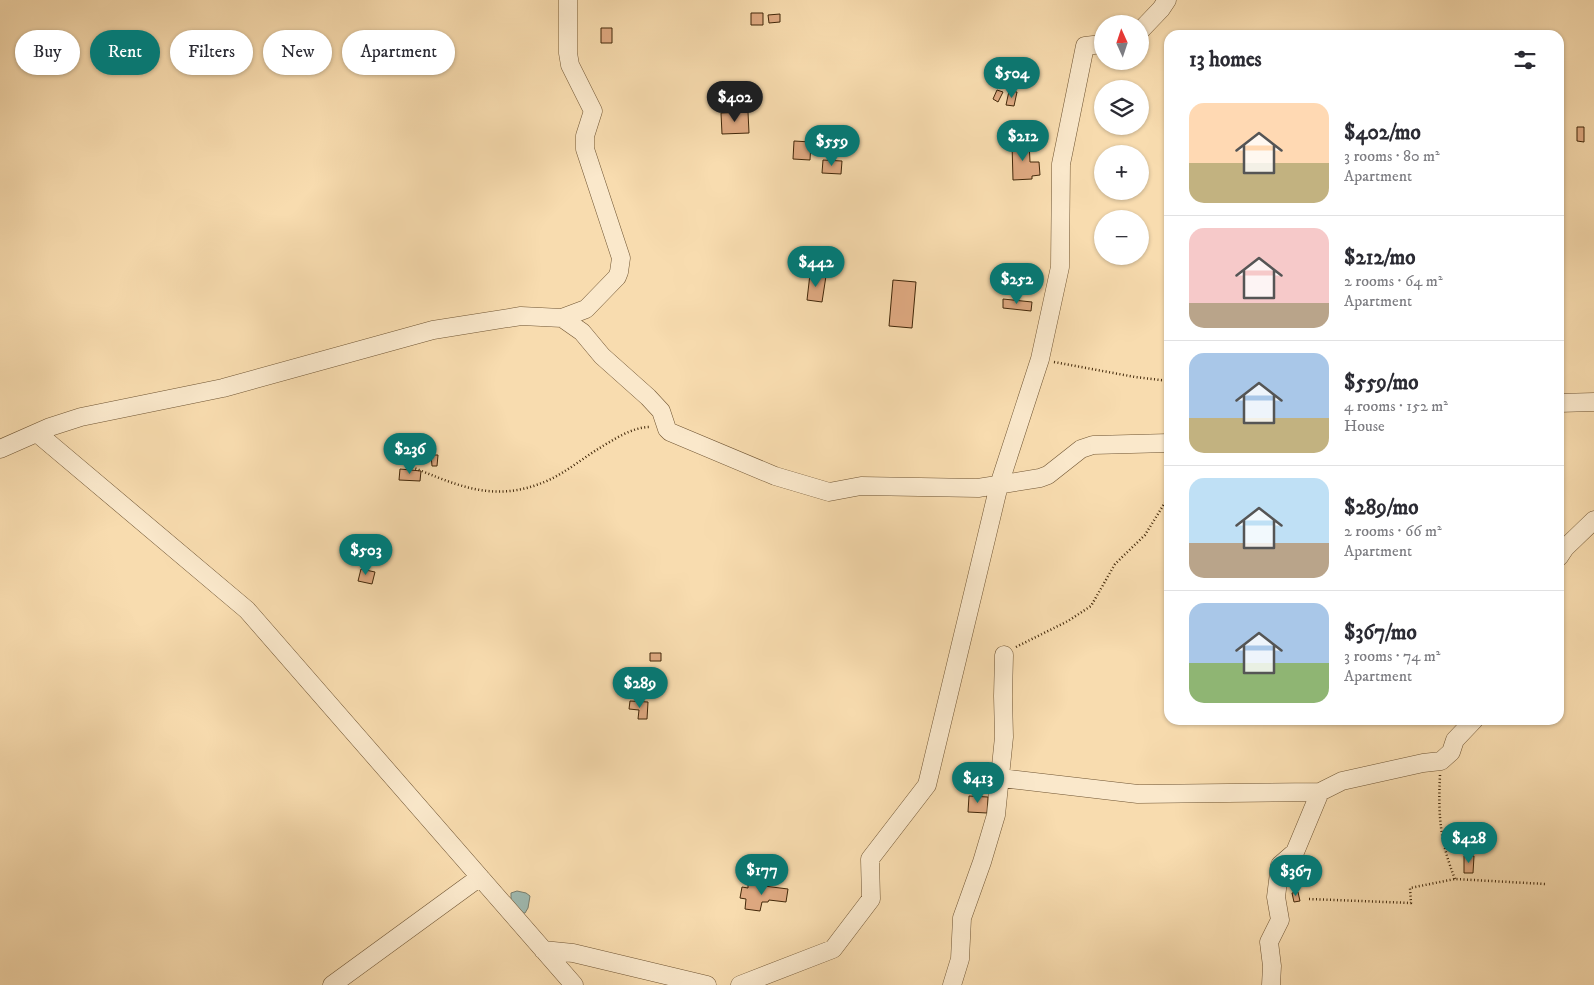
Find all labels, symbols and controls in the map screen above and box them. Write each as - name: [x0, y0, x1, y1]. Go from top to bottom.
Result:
- north arrow: [1094, 15, 1149, 70]
- map controls: [1094, 15, 1149, 265]
- chip: Buy: [15, 30, 80, 75]
- chip: Rent: [90, 30, 160, 75]
- chip: Filters: [170, 30, 253, 75]
- chip: New: [263, 30, 332, 75]
- chip: Apartment: [342, 30, 455, 75]
- icon: filters: [1511, 46, 1539, 74]
- text: 13 homes: [1189, 47, 1262, 73]
- pin: $504: [982, 56, 1042, 99]
- text: $504: [995, 63, 1029, 83]
- pin: $402: [705, 80, 765, 123]
- button: layers: [1094, 80, 1149, 135]
- text: $402: [718, 87, 752, 107]
- pin: $212: [993, 120, 1053, 162]
- text: $402/mo: [1344, 120, 1421, 146]
- icon: home: [1229, 123, 1289, 183]
- pin: $559: [802, 124, 862, 167]
- text: $212: [1008, 126, 1038, 146]
- text: $559: [816, 131, 848, 151]
- button: +: [1094, 145, 1149, 200]
- text: 3 rooms · 80 m²: [1344, 146, 1440, 166]
- text: Apartment: [1344, 166, 1412, 186]
- button: −: [1094, 210, 1149, 265]
- text: $212/mo: [1344, 245, 1415, 271]
- pin: $442: [786, 246, 846, 288]
- icon: home: [1229, 248, 1289, 308]
- text: $442: [798, 252, 834, 272]
- pin: $252: [987, 262, 1047, 305]
- text: $252: [1001, 269, 1033, 289]
- text: 2 rooms · 64 m²: [1344, 271, 1443, 291]
- text: Apartment: [1344, 291, 1412, 311]
- text: $559/mo: [1344, 370, 1418, 396]
- icon: home: [1229, 373, 1289, 433]
- text: 4 rooms · 152 m²: [1344, 396, 1448, 416]
- text: House: [1344, 416, 1385, 436]
- pin: $236: [380, 432, 440, 475]
- text: $236: [395, 439, 425, 459]
- text: $289/mo: [1344, 495, 1418, 521]
- icon: home: [1229, 498, 1289, 558]
- text: 2 rooms · 66 m²: [1344, 521, 1442, 541]
- pin: $503: [336, 534, 396, 576]
- text: $503: [350, 540, 382, 560]
- text: Apartment: [1344, 541, 1412, 561]
- text: $367/mo: [1344, 620, 1417, 646]
- icon: home: [1229, 623, 1289, 683]
- text: 3 rooms · 74 m²: [1344, 646, 1441, 666]
- pin: $289: [610, 666, 670, 709]
- text: Apartment: [1344, 666, 1412, 686]
- text: $289: [624, 673, 656, 693]
- pin: $413: [948, 762, 1008, 804]
- text: $413: [963, 768, 993, 788]
- pin: $428: [1439, 822, 1499, 864]
- text: $428: [1452, 828, 1486, 848]
- pin: $177: [732, 854, 792, 896]
- pin: $367: [1266, 854, 1326, 897]
- text: $177: [746, 860, 778, 880]
- text: $367: [1280, 861, 1312, 881]

